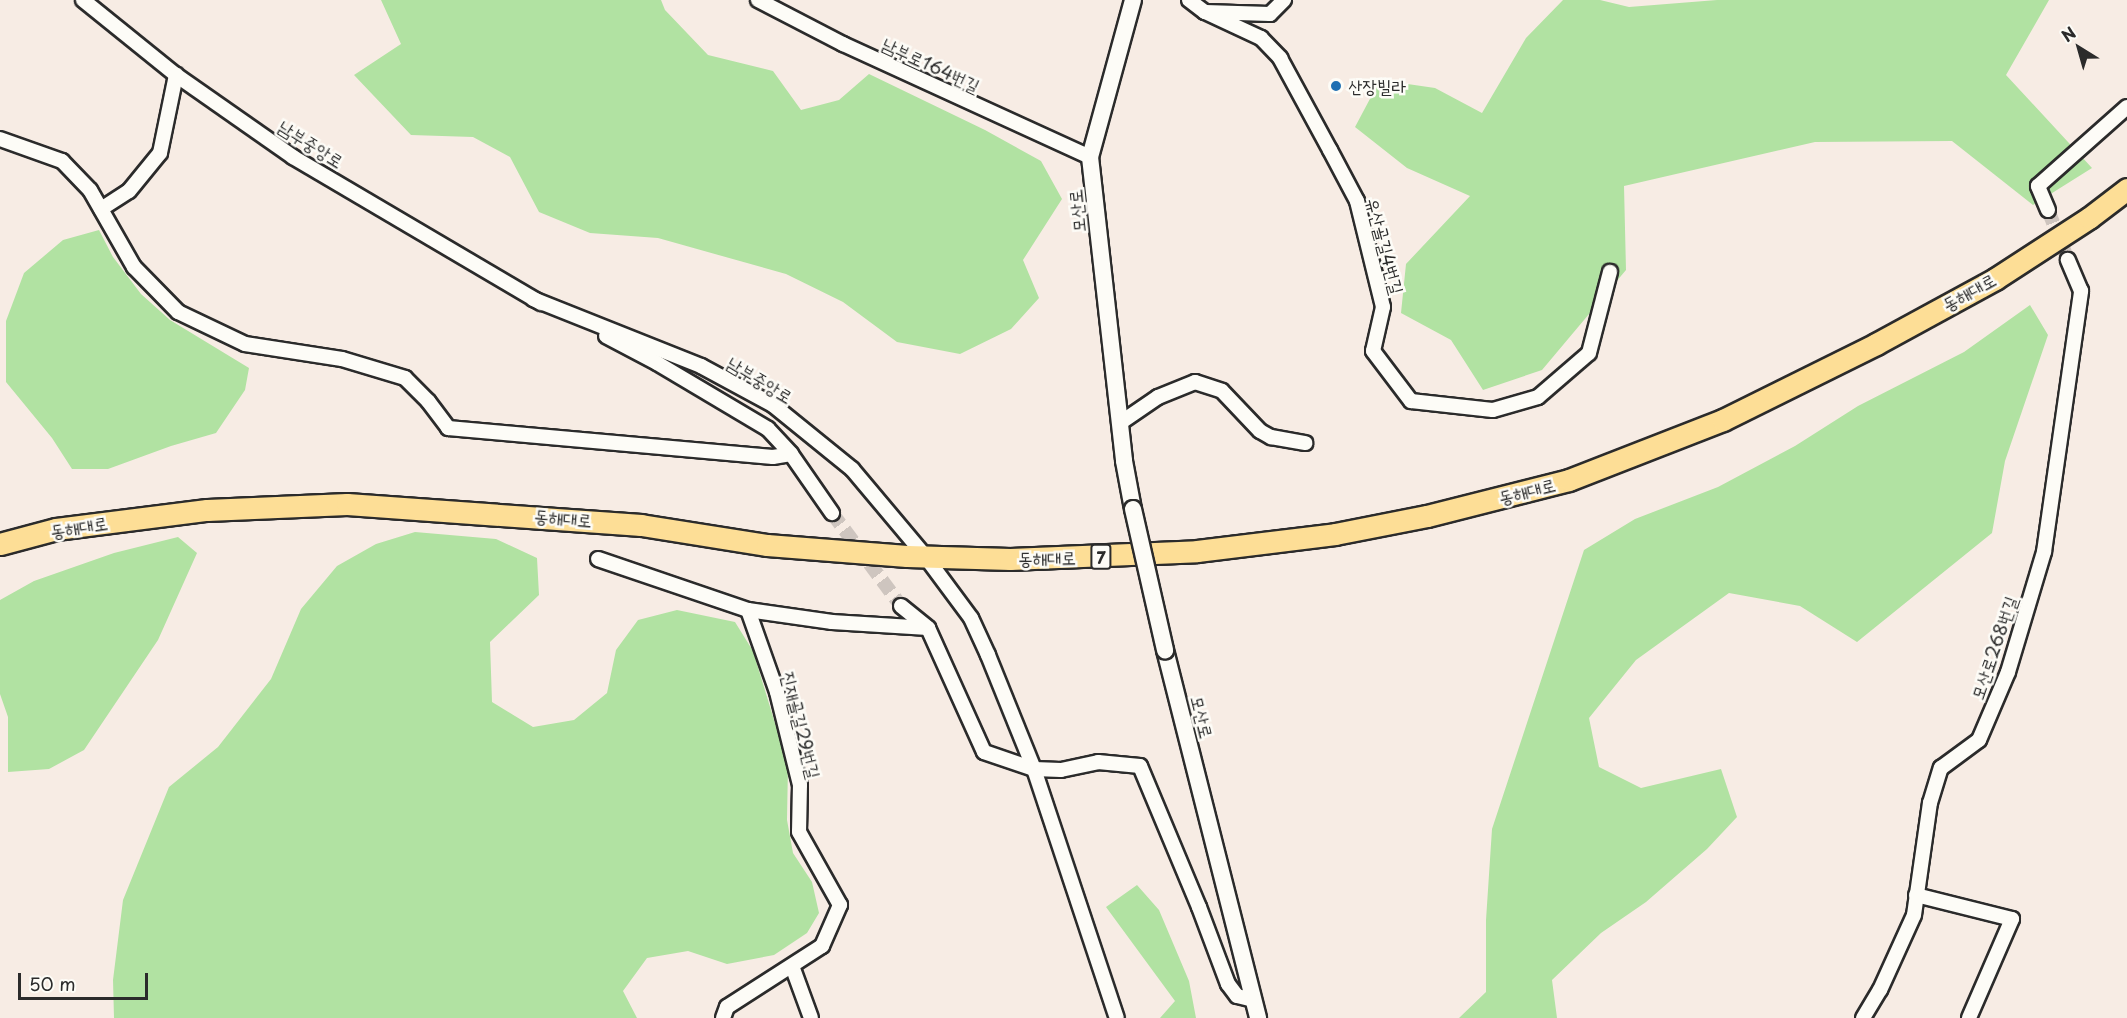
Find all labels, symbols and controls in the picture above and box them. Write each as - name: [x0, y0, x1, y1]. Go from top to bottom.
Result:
- north arrow: [2049, 18, 2109, 78]
- text: N: [2056, 20, 2080, 47]
- street label: 남부로164번길: [879, 33, 983, 97]
- place label: 산장빌라: [1348, 75, 1406, 97]
- marker: 산장빌라: [1329, 79, 1343, 93]
- street label: 남부중앙로: [275, 116, 347, 172]
- street label: 모산로: [1064, 188, 1090, 234]
- street label: 유산골길4번길: [1362, 195, 1408, 297]
- street label: 동해대로: [1938, 269, 2000, 315]
- street label: 남부중앙로: [723, 352, 797, 408]
- street label: 동해대로: [1496, 474, 1558, 508]
- street label: 동해대로: [533, 505, 593, 531]
- street label: 동해대로: [49, 512, 109, 542]
- road number: 7: [1089, 544, 1113, 570]
- street label: 동해대로: [1018, 547, 1076, 569]
- street label: 모산로268번길: [1966, 593, 2022, 703]
- street label: 진재골길29번길: [777, 669, 825, 781]
- street label: 모산로: [1186, 693, 1218, 741]
- scale bar: [21, 961, 152, 999]
- text: 50 m: [29, 970, 76, 997]

